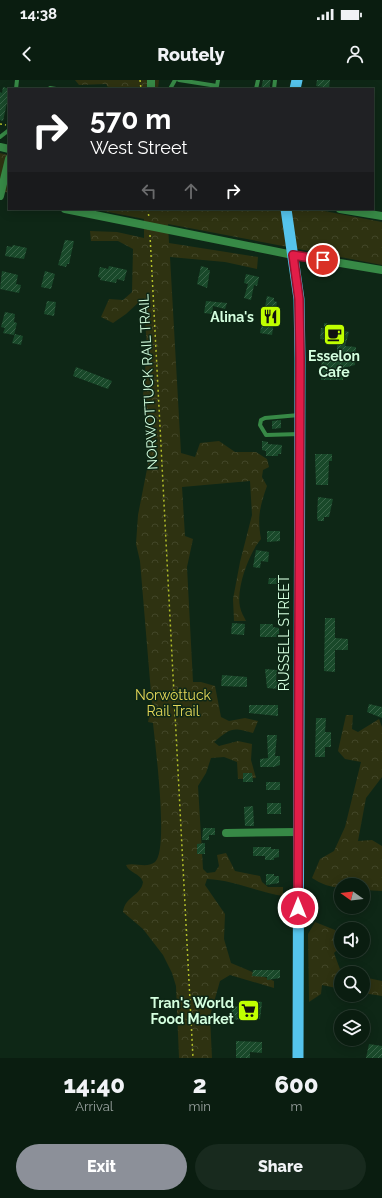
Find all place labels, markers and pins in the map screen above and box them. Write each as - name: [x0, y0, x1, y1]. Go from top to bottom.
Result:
- pin: [306, 243, 340, 277]
- restaurant icon: Alina's: [257, 304, 283, 330]
- place label: Alina's: [210, 309, 254, 325]
- cafe icon: Esselon Cafe: [321, 321, 347, 347]
- place label: Esselon Cafe: [308, 348, 360, 380]
- place label: Tran's World Food Market: [150, 995, 235, 1027]
- supermarket icon: Tran's World Food Market: [236, 998, 262, 1024]

